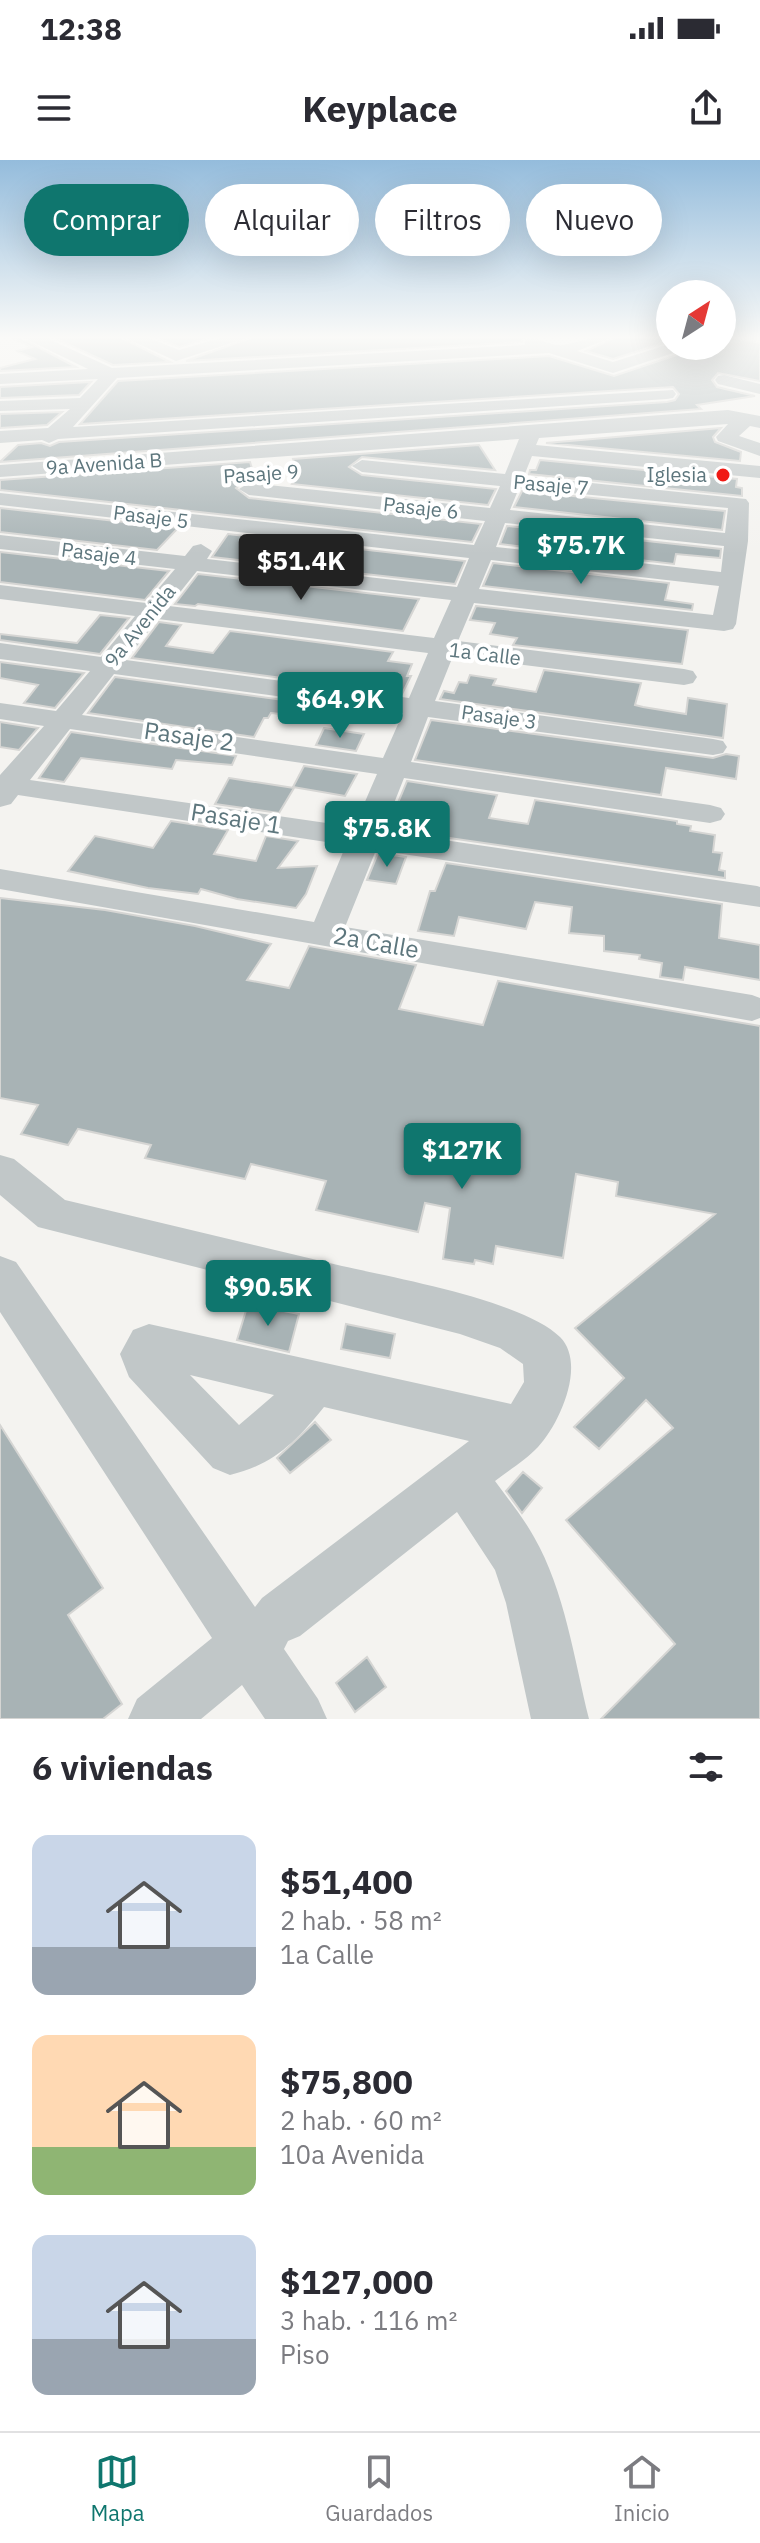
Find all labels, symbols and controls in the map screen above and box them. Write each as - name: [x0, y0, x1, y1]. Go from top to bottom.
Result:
- text: 12:38: [40, 9, 122, 48]
- text: Keyplace: [302, 85, 458, 132]
- icon: menu: [32, 86, 76, 130]
- icon: share: [684, 86, 728, 130]
- chip: Comprar: [24, 184, 189, 256]
- chip: Alquilar: [205, 184, 359, 256]
- chip: Filtros: [375, 184, 510, 256]
- chip: Nuevo: [526, 184, 662, 256]
- north arrow: [656, 280, 736, 360]
- map controls: [656, 280, 736, 360]
- street label: 9a Avenida B: [45, 446, 163, 481]
- street label: Pasaje 9: [222, 457, 300, 490]
- place label: Iglesia: [647, 461, 707, 488]
- marker: Iglesia: [714, 466, 732, 484]
- street label: Pasaje 7: [512, 468, 590, 501]
- street label: Pasaje 6: [382, 490, 460, 525]
- street label: Pasaje 5: [112, 498, 190, 535]
- pin: $75.7K: [516, 518, 646, 586]
- text: $75.7K: [537, 527, 625, 561]
- pin: $51.4K: [236, 534, 366, 602]
- street label: Pasaje 4: [60, 535, 138, 572]
- text: $51.4K: [257, 543, 345, 577]
- street label: 9a Avenida: [98, 578, 181, 673]
- street label: 1a Calle: [448, 636, 523, 671]
- pin: $64.9K: [275, 672, 405, 740]
- text: $64.9K: [296, 681, 384, 715]
- street label: Pasaje 3: [460, 698, 538, 735]
- street label: Pasaje 2: [142, 714, 236, 758]
- street label: Pasaje 1: [189, 795, 284, 841]
- pin: $75.8K: [322, 801, 452, 869]
- text: $75.8K: [343, 810, 431, 844]
- street label: 2a Calle: [331, 919, 422, 965]
- pin: $127K: [406, 1123, 518, 1191]
- text: $127K: [422, 1132, 502, 1166]
- pin: $90.5K: [203, 1260, 333, 1328]
- text: $90.5K: [224, 1269, 312, 1303]
- text: 6 viviendas: [32, 1745, 213, 1789]
- icon: filters: [684, 1745, 728, 1789]
- text: $51,400: [280, 1859, 413, 1903]
- icon: home: [96, 1867, 192, 1963]
- text: 2 hab. · 58 m²: [280, 1903, 442, 1937]
- text: 1a Calle: [280, 1937, 374, 1971]
- text: $75,800: [280, 2059, 413, 2103]
- icon: home: [96, 2067, 192, 2163]
- text: 2 hab. · 60 m²: [280, 2103, 442, 2137]
- text: 10a Avenida: [280, 2137, 424, 2171]
- text: $127,000: [280, 2259, 433, 2303]
- icon: home: [96, 2267, 192, 2363]
- text: 3 hab. · 116 m²: [280, 2303, 457, 2337]
- text: Piso: [280, 2337, 329, 2371]
- tab: Mapa: [90, 2450, 145, 2527]
- tab: Guardados: [325, 2450, 433, 2527]
- tab: Inicio: [614, 2450, 670, 2527]

